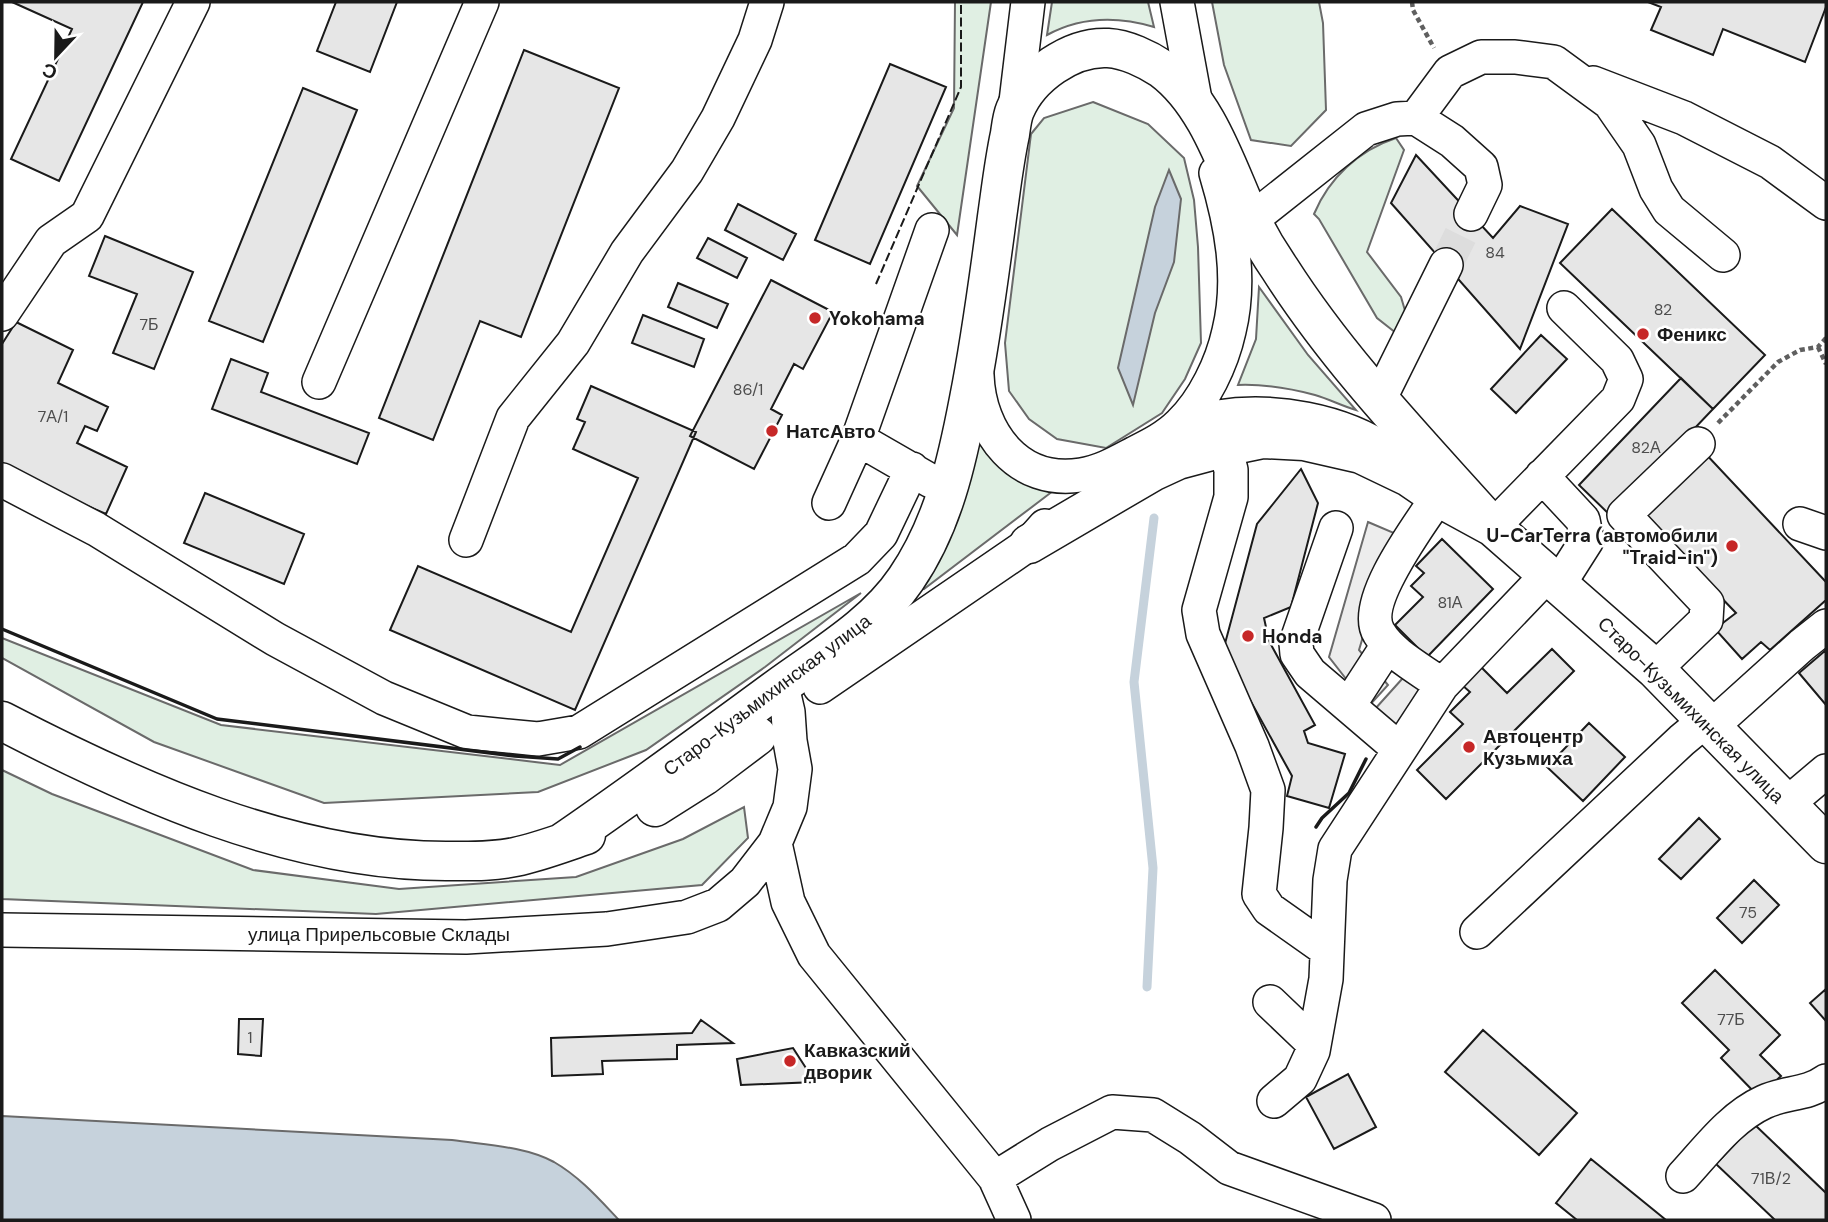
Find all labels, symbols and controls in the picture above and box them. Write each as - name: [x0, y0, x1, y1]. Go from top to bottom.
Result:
- north arrow: [21, 21, 91, 91]
- text: С: [39, 57, 61, 85]
- house number: 84: [1485, 242, 1505, 263]
- house number: 82: [1654, 299, 1672, 320]
- place label: Yokohama: [829, 306, 925, 331]
- marker: Yokohama: [807, 310, 823, 326]
- house number: 7Б: [139, 314, 159, 335]
- place label: Феникс: [1657, 322, 1727, 347]
- marker: Феникс: [1635, 326, 1651, 342]
- house number: 86/1: [733, 379, 763, 400]
- house number: 7А/1: [38, 406, 68, 427]
- place label: НатсАвто: [786, 419, 876, 444]
- marker: НатсАвто: [764, 423, 780, 439]
- house number: 82А: [1631, 437, 1661, 458]
- place label: U-CarTerra (автомобили "Traid-in"): [1486, 523, 1718, 570]
- marker: U-CarTerra (автомобили "Traid-in"): [1724, 538, 1740, 554]
- house number: 81А: [1437, 592, 1463, 613]
- street label: Старо-Кузьмихинская улица: [658, 608, 876, 781]
- street label: Старо-Кузьмихинская улица: [1592, 611, 1790, 809]
- place label: Honda: [1262, 624, 1322, 649]
- marker: Honda: [1240, 628, 1256, 644]
- place label: Автоцентр Кузьмиха: [1483, 724, 1583, 771]
- marker: Автоцентр Кузьмиха: [1461, 739, 1477, 755]
- house number: 75: [1739, 902, 1757, 923]
- street label: улица Прирельсовые Склады: [248, 922, 510, 947]
- house number: 77Б: [1717, 1009, 1745, 1030]
- house number: 1: [248, 1027, 253, 1048]
- place label: Кавказский дворик: [804, 1038, 911, 1085]
- marker: Кавказский дворик: [782, 1053, 798, 1069]
- house number: 71В/2: [1751, 1168, 1791, 1189]

